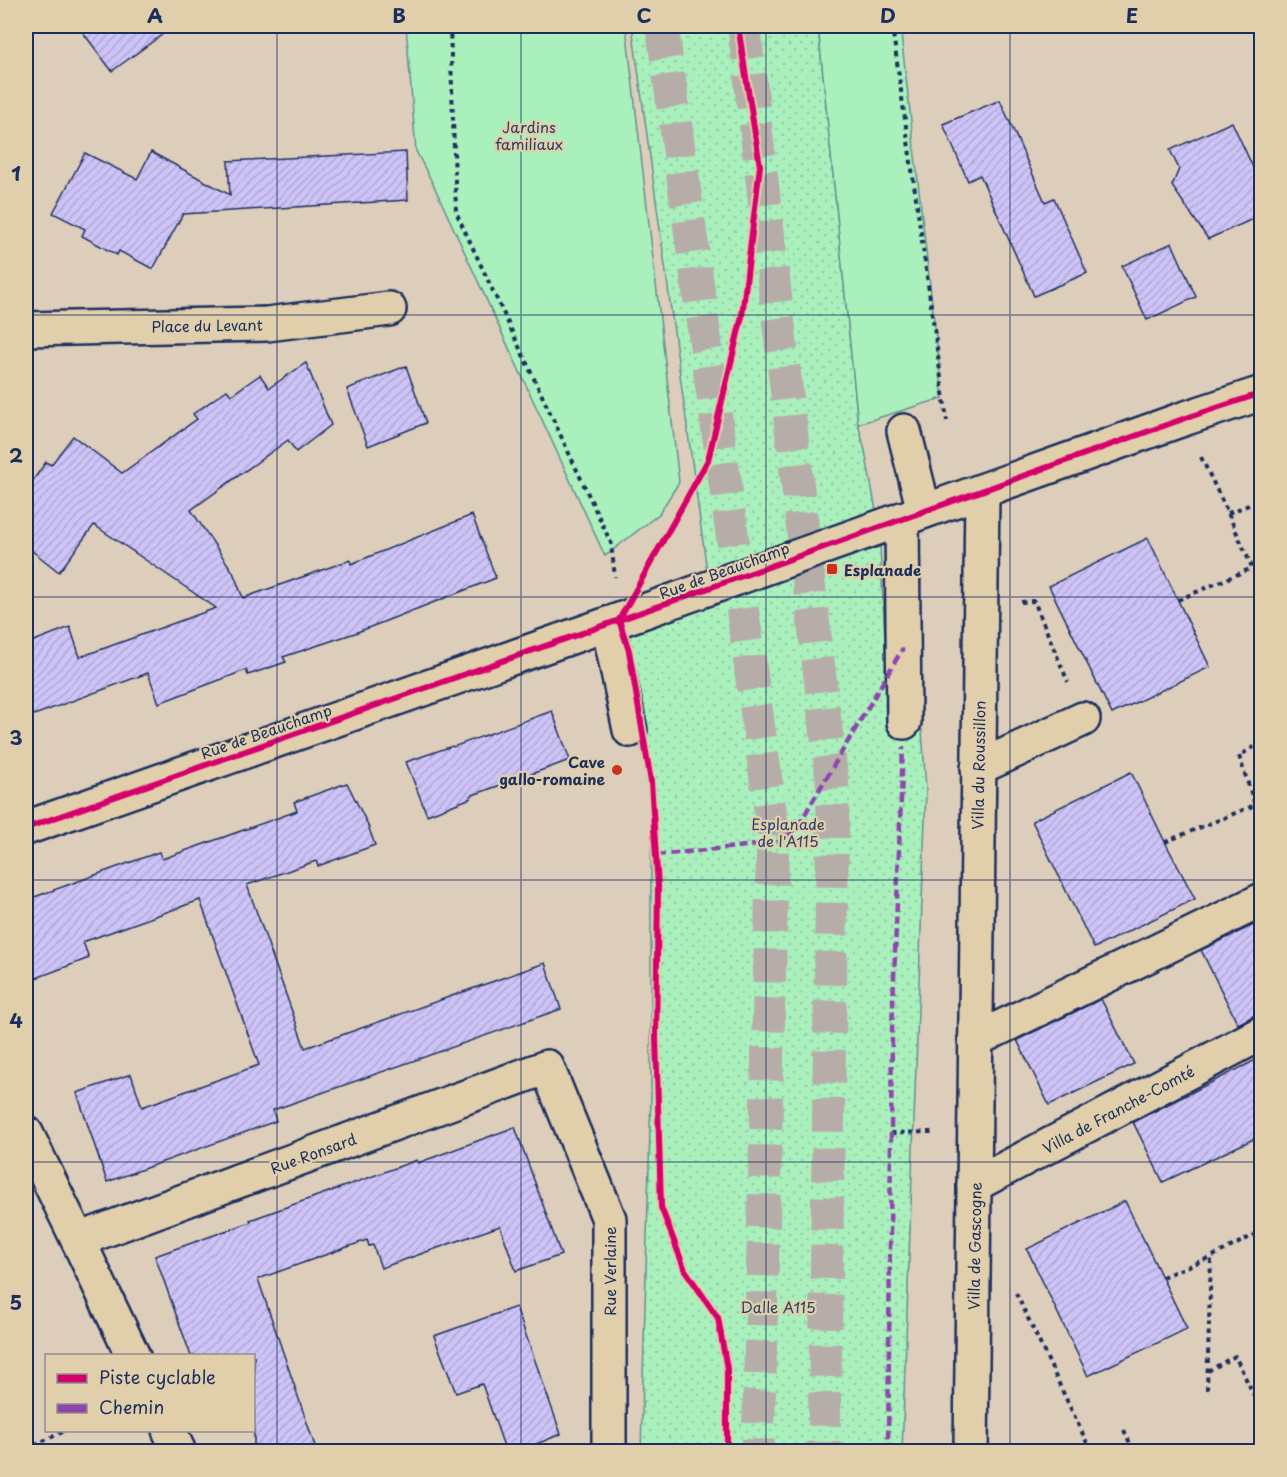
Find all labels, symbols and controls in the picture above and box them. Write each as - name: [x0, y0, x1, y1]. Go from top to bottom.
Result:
- text: A: [147, 0, 163, 30]
- text: B: [392, 0, 406, 30]
- text: C: [636, 0, 652, 30]
- text: D: [880, 0, 896, 30]
- text: E: [1126, 0, 1138, 30]
- park label: Jardins familiaux: [495, 115, 563, 155]
- text: 1: [11, 158, 21, 188]
- street label: Place du Levant: [151, 313, 263, 337]
- text: 2: [9, 440, 23, 470]
- street label: Rue de Beauchamp: [656, 536, 792, 604]
- place label: Esplanade: [844, 558, 921, 581]
- marker: Esplanade: [825, 562, 839, 576]
- street label: Rue de Beauchamp: [197, 698, 335, 764]
- street label: Villa du Roussillon: [965, 700, 991, 830]
- text: 3: [9, 722, 23, 752]
- place label: Cave gallo-romaine: [500, 750, 606, 790]
- marker: Cave gallo-romaine: [610, 763, 624, 777]
- park label: Esplanade de l'A115: [751, 812, 825, 852]
- text: 4: [9, 1005, 23, 1035]
- street label: Villa de Franche-Comté: [1038, 1059, 1198, 1159]
- street label: Rue Ronsard: [267, 1127, 359, 1179]
- street label: Villa de Gascogne: [961, 1182, 987, 1310]
- street label: Rue Verlaine: [598, 1226, 621, 1316]
- text: 5: [10, 1287, 22, 1317]
- park label: Dalle A115: [740, 1295, 816, 1318]
- legend: [45, 1354, 255, 1432]
- text: Piste cyclable: [99, 1363, 216, 1390]
- text: Chemin: [99, 1393, 164, 1420]

